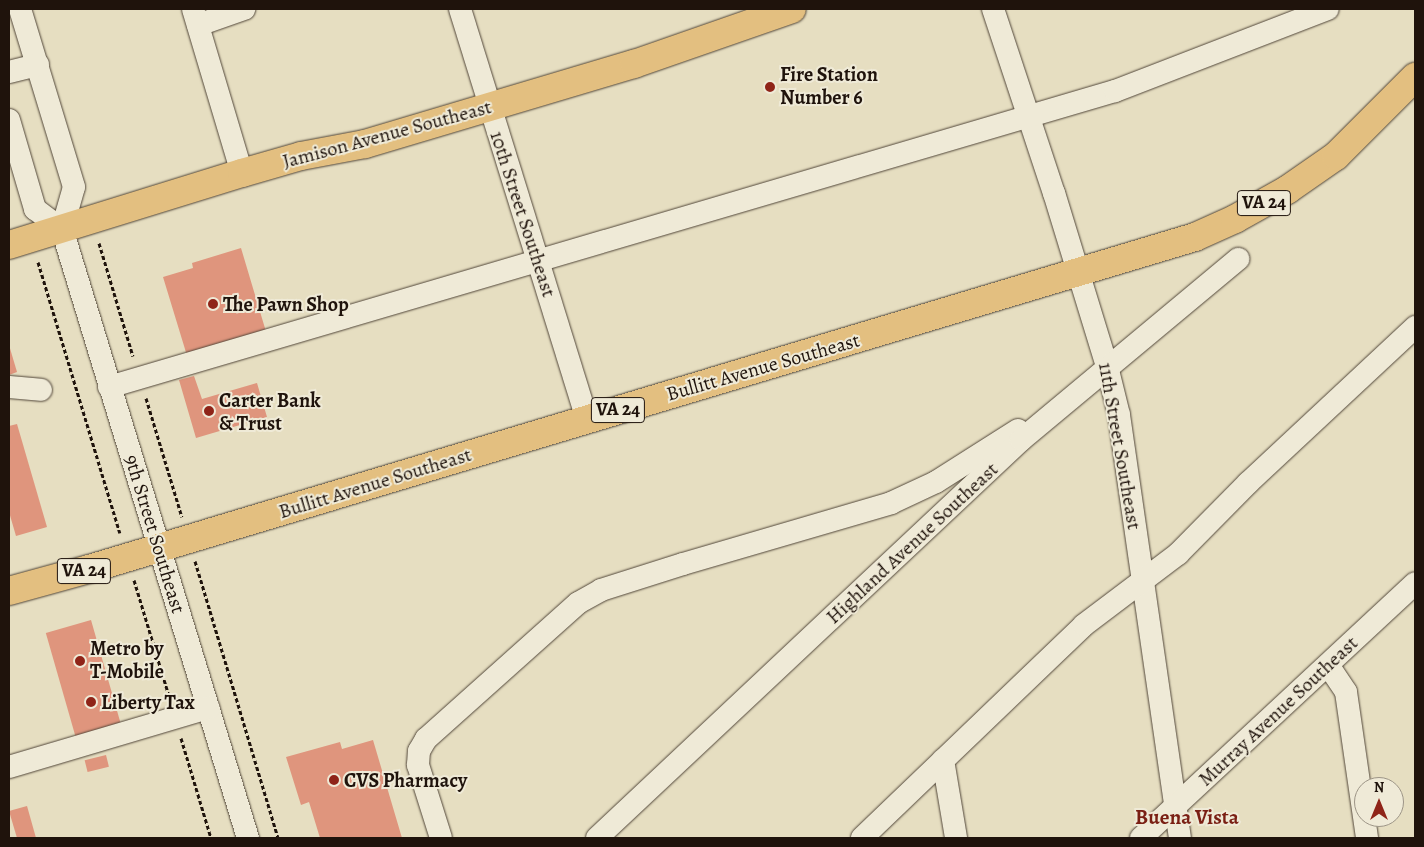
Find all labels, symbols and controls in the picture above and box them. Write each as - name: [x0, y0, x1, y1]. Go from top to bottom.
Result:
- place label: Fire Station Number 6: [780, 63, 878, 110]
- marker: Fire Station Number 6: [764, 81, 776, 93]
- street label: Jamison Avenue Southeast: [280, 95, 494, 173]
- street label: 10th Street Southeast: [485, 128, 561, 300]
- road number: VA 24: [1236, 187, 1292, 220]
- place label: The Pawn Shop: [223, 292, 349, 316]
- marker: The Pawn Shop: [207, 298, 219, 310]
- street label: Bullitt Avenue Southeast: [664, 328, 862, 406]
- street label: 11th Street Southeast: [1093, 361, 1147, 531]
- place label: Carter Bank & Trust: [219, 388, 321, 435]
- road number: VA 24: [590, 394, 646, 426]
- marker: Carter Bank & Trust: [203, 405, 215, 417]
- street label: Bullitt Avenue Southeast: [276, 442, 474, 524]
- street label: 9th Street Southeast: [119, 452, 191, 616]
- street label: Highland Avenue Southeast: [821, 457, 1003, 629]
- road number: VA 24: [56, 554, 112, 588]
- street label: Murray Avenue Southeast: [1193, 631, 1363, 791]
- place label: Metro by T-Mobile: [90, 637, 164, 684]
- marker: Metro by T-Mobile: [74, 655, 86, 667]
- place label: Liberty Tax: [101, 690, 195, 714]
- marker: Liberty Tax: [85, 696, 97, 708]
- place label: CVS Pharmacy: [344, 768, 467, 792]
- marker: CVS Pharmacy: [328, 774, 340, 786]
- north arrow: [1354, 777, 1404, 827]
- text: N: [1374, 778, 1384, 797]
- district label: Buena Vista: [1135, 804, 1239, 830]

